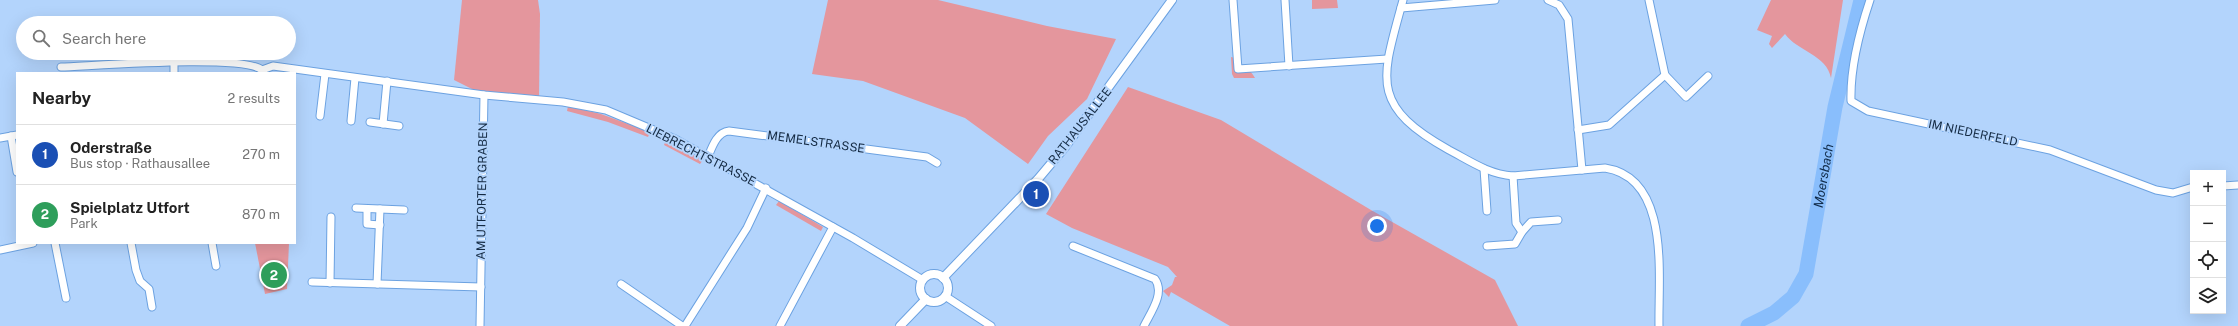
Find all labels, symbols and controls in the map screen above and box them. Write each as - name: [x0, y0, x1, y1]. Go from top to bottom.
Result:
- search box: [16, 16, 296, 60]
- icon: search: [30, 27, 52, 49]
- text: Search here: [62, 30, 146, 47]
- street label: RATHAUSALLEE: [1046, 85, 1114, 167]
- text: Nearby: [32, 88, 91, 108]
- text: 2 results: [228, 91, 280, 106]
- street label: IM NIEDERFELD: [1927, 117, 2019, 149]
- street label: LIEBRECHTSTRASSE: [644, 121, 758, 189]
- street label: AM UTFORTER GRABEN: [474, 122, 490, 260]
- street label: MEMELSTRASSE: [766, 128, 866, 156]
- text: Oderstraße: [70, 139, 152, 156]
- water label: Moersbach: [1811, 143, 1836, 209]
- text: 1: [42, 147, 48, 162]
- text: 270 m: [242, 147, 280, 162]
- text: Bus stop · Rathausallee: [70, 156, 210, 171]
- map controls: [2190, 170, 2226, 314]
- button: +: [2190, 170, 2226, 206]
- pin: 1: [1023, 179, 1049, 209]
- text: Spielplatz Utfort: [70, 199, 190, 216]
- button: −: [2190, 206, 2226, 242]
- text: 2: [41, 207, 49, 222]
- text: 870 m: [242, 207, 280, 222]
- text: Park: [70, 216, 98, 231]
- your location: [1367, 216, 1387, 236]
- button: locate: [2190, 242, 2226, 278]
- pin: 2: [261, 260, 287, 290]
- button: layers: [2190, 278, 2226, 314]

